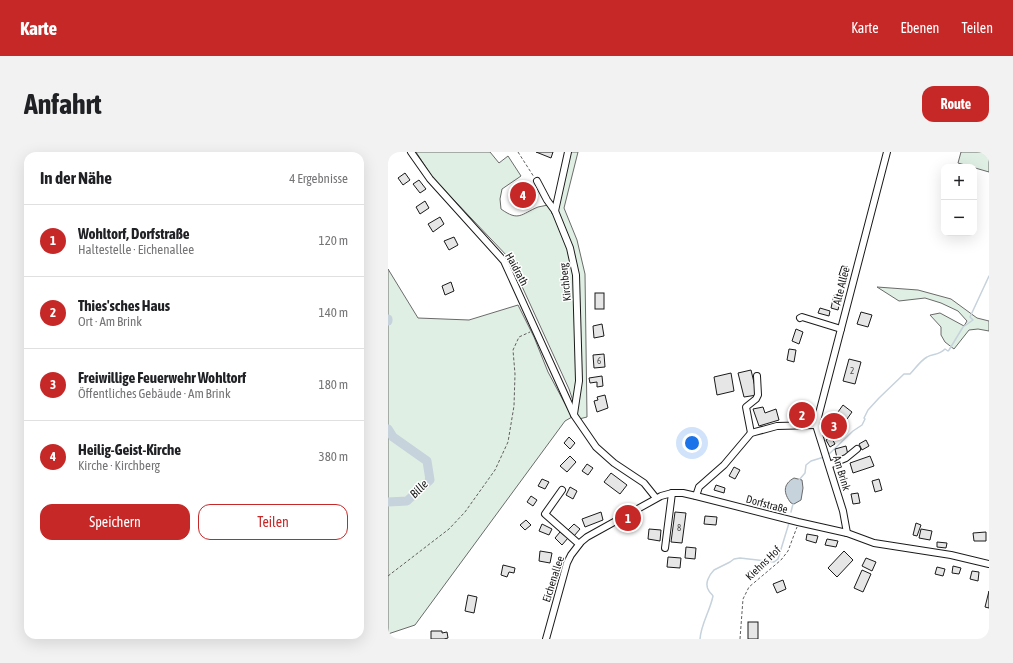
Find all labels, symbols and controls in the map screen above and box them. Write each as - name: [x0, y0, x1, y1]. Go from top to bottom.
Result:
- text: Karte: [20, 17, 57, 39]
- text: Karte: [851, 20, 878, 36]
- text: Ebenen: [900, 20, 939, 36]
- text: Teilen: [961, 20, 993, 36]
- button: Route: [922, 86, 989, 122]
- text: Anfahrt: [24, 88, 102, 120]
- map controls: [941, 164, 977, 236]
- button: +: [941, 164, 977, 200]
- text: In der Nähe: [40, 168, 112, 188]
- text: 4 Ergebnisse: [289, 171, 348, 186]
- pin: 4: [510, 180, 536, 210]
- button: −: [941, 200, 977, 236]
- text: Wohltorf, Dorfstraße: [78, 225, 190, 242]
- text: 1: [50, 233, 56, 248]
- text: 120 m: [319, 233, 348, 248]
- text: Haltestelle · Eichenallee: [78, 242, 194, 257]
- street label: Haidrath: [503, 250, 531, 288]
- street label: Kirchberg: [557, 262, 573, 302]
- street label: Alte Allee: [830, 266, 852, 306]
- text: Thies'sches Haus: [78, 297, 170, 314]
- text: 2: [50, 305, 56, 320]
- text: 140 m: [319, 305, 348, 320]
- text: Ort · Am Brink: [78, 314, 142, 329]
- house number: 6: [597, 356, 601, 366]
- house number: 2: [850, 366, 854, 376]
- text: Freiwillige Feuerwehr Wohltorf: [78, 369, 246, 386]
- text: 3: [50, 377, 56, 392]
- text: 180 m: [319, 377, 348, 392]
- text: Öffentliches Gebäude · Am Brink: [78, 386, 231, 401]
- pin: 2: [789, 400, 815, 430]
- pin: 3: [821, 411, 847, 441]
- your location: [682, 433, 702, 453]
- text: Heilig-Geist-Kirche: [78, 441, 181, 458]
- text: 4: [50, 449, 56, 464]
- text: 380 m: [319, 449, 348, 464]
- street label: Am Brink: [831, 454, 853, 492]
- text: Kirche · Kirchberg: [78, 458, 160, 473]
- water label: Bille: [407, 477, 431, 501]
- street label: Dorfstraße: [745, 493, 789, 515]
- pin: 1: [615, 503, 641, 533]
- button: Speichern: [40, 504, 190, 540]
- button: Teilen: [198, 504, 348, 540]
- house number: 8: [677, 523, 681, 533]
- street label: Kiehns Hof: [743, 544, 783, 582]
- street label: Eichenallee: [540, 554, 566, 604]

